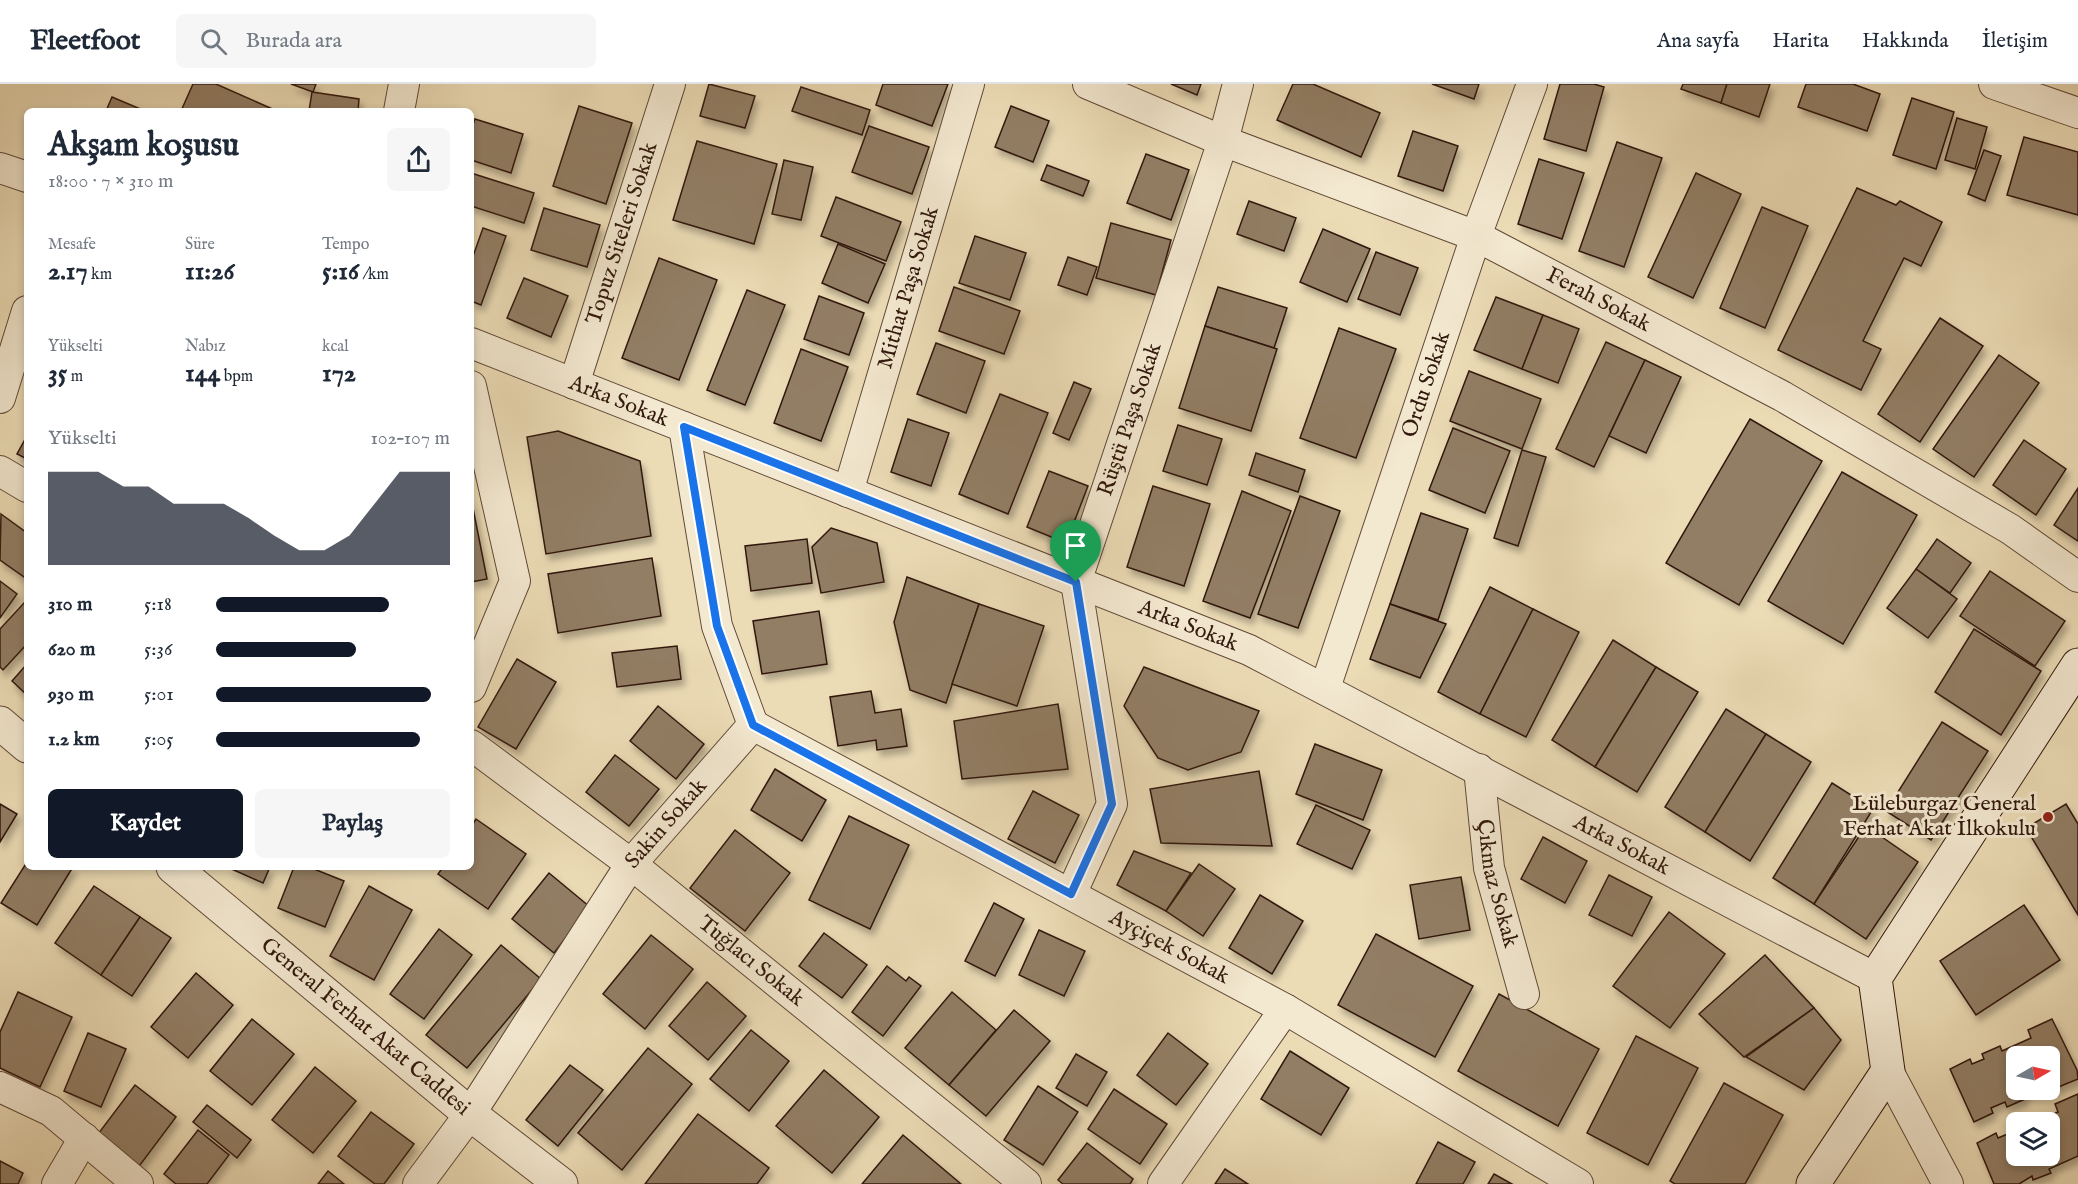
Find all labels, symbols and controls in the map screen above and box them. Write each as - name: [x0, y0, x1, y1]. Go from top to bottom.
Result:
- search box: [176, 14, 596, 68]
- text: Fleetfoot: [30, 24, 140, 59]
- icon: search: [197, 25, 230, 58]
- text: Burada ara: [245, 27, 342, 55]
- text: Ana sayfa: [1657, 28, 1739, 55]
- text: Harita: [1772, 28, 1829, 55]
- text: Hakkında: [1862, 28, 1949, 55]
- text: İletişim: [1982, 28, 2048, 55]
- text: Akşam koşusu: [48, 125, 239, 167]
- button: share: [387, 128, 450, 191]
- street label: Topuz Siteleri Sokak: [580, 139, 665, 328]
- text: 18:00 · 7 × 310 m: [48, 169, 173, 194]
- street label: Mithat Paşa Sokak: [871, 203, 946, 372]
- text: Mesafe: [48, 235, 96, 255]
- text: Süre: [185, 235, 215, 255]
- text: Tempo: [322, 235, 369, 255]
- text: 2.17: [48, 255, 88, 288]
- text: 11:26: [185, 255, 234, 288]
- text: 5:16: [322, 255, 359, 288]
- street label: Ferah Sokak: [1541, 261, 1656, 339]
- text: km: [88, 265, 112, 285]
- text: /km: [359, 265, 389, 285]
- street label: Ordu Sokak: [1396, 327, 1457, 441]
- text: Yükselti: [48, 337, 103, 357]
- text: Nabız: [185, 337, 226, 357]
- text: kcal: [322, 337, 349, 357]
- street label: Rüştü Paşa Sokak: [1092, 339, 1169, 500]
- text: 35: [48, 357, 67, 390]
- text: 144: [185, 357, 220, 390]
- text: 172: [322, 357, 356, 390]
- text: m: [67, 367, 83, 387]
- text: bpm: [220, 367, 253, 387]
- street label: Arka Sokak: [564, 369, 673, 434]
- text: Yükselti: [48, 426, 117, 451]
- text: 102–107 m: [370, 426, 450, 451]
- pin: [1050, 520, 1101, 582]
- icon: arrive: [1059, 529, 1092, 562]
- text: 310 m: [48, 592, 92, 617]
- text: 5:18: [144, 592, 172, 617]
- street label: Arka Sokak: [1133, 593, 1242, 658]
- text: 620 m: [48, 637, 95, 662]
- text: 5:36: [144, 637, 172, 662]
- text: 930 m: [48, 682, 94, 707]
- text: 5:01: [144, 682, 174, 707]
- text: 1.2 km: [48, 727, 100, 752]
- text: 5:05: [144, 727, 174, 752]
- street label: Sakin Sokak: [619, 773, 714, 875]
- button: Kaydet: [48, 789, 243, 858]
- button: Paylaş: [255, 789, 450, 858]
- place label: Lüleburgaz General Ferhat Akat İlkokulu: [1843, 790, 2036, 843]
- street label: Arka Sokak: [1568, 808, 1675, 882]
- marker: Lüleburgaz General Ferhat Akat İlkokulu: [2041, 810, 2055, 824]
- street label: Çıkmaz Sokak: [1470, 818, 1524, 951]
- street label: Ayçiçek Sokak: [1103, 903, 1235, 991]
- street label: Tuğlacı Sokak: [692, 910, 810, 1013]
- street label: General Ferhat Akat Caddesi: [255, 932, 476, 1122]
- north arrow: [2006, 1046, 2060, 1100]
- map controls: [2006, 1046, 2060, 1166]
- button: layers: [2006, 1112, 2060, 1166]

